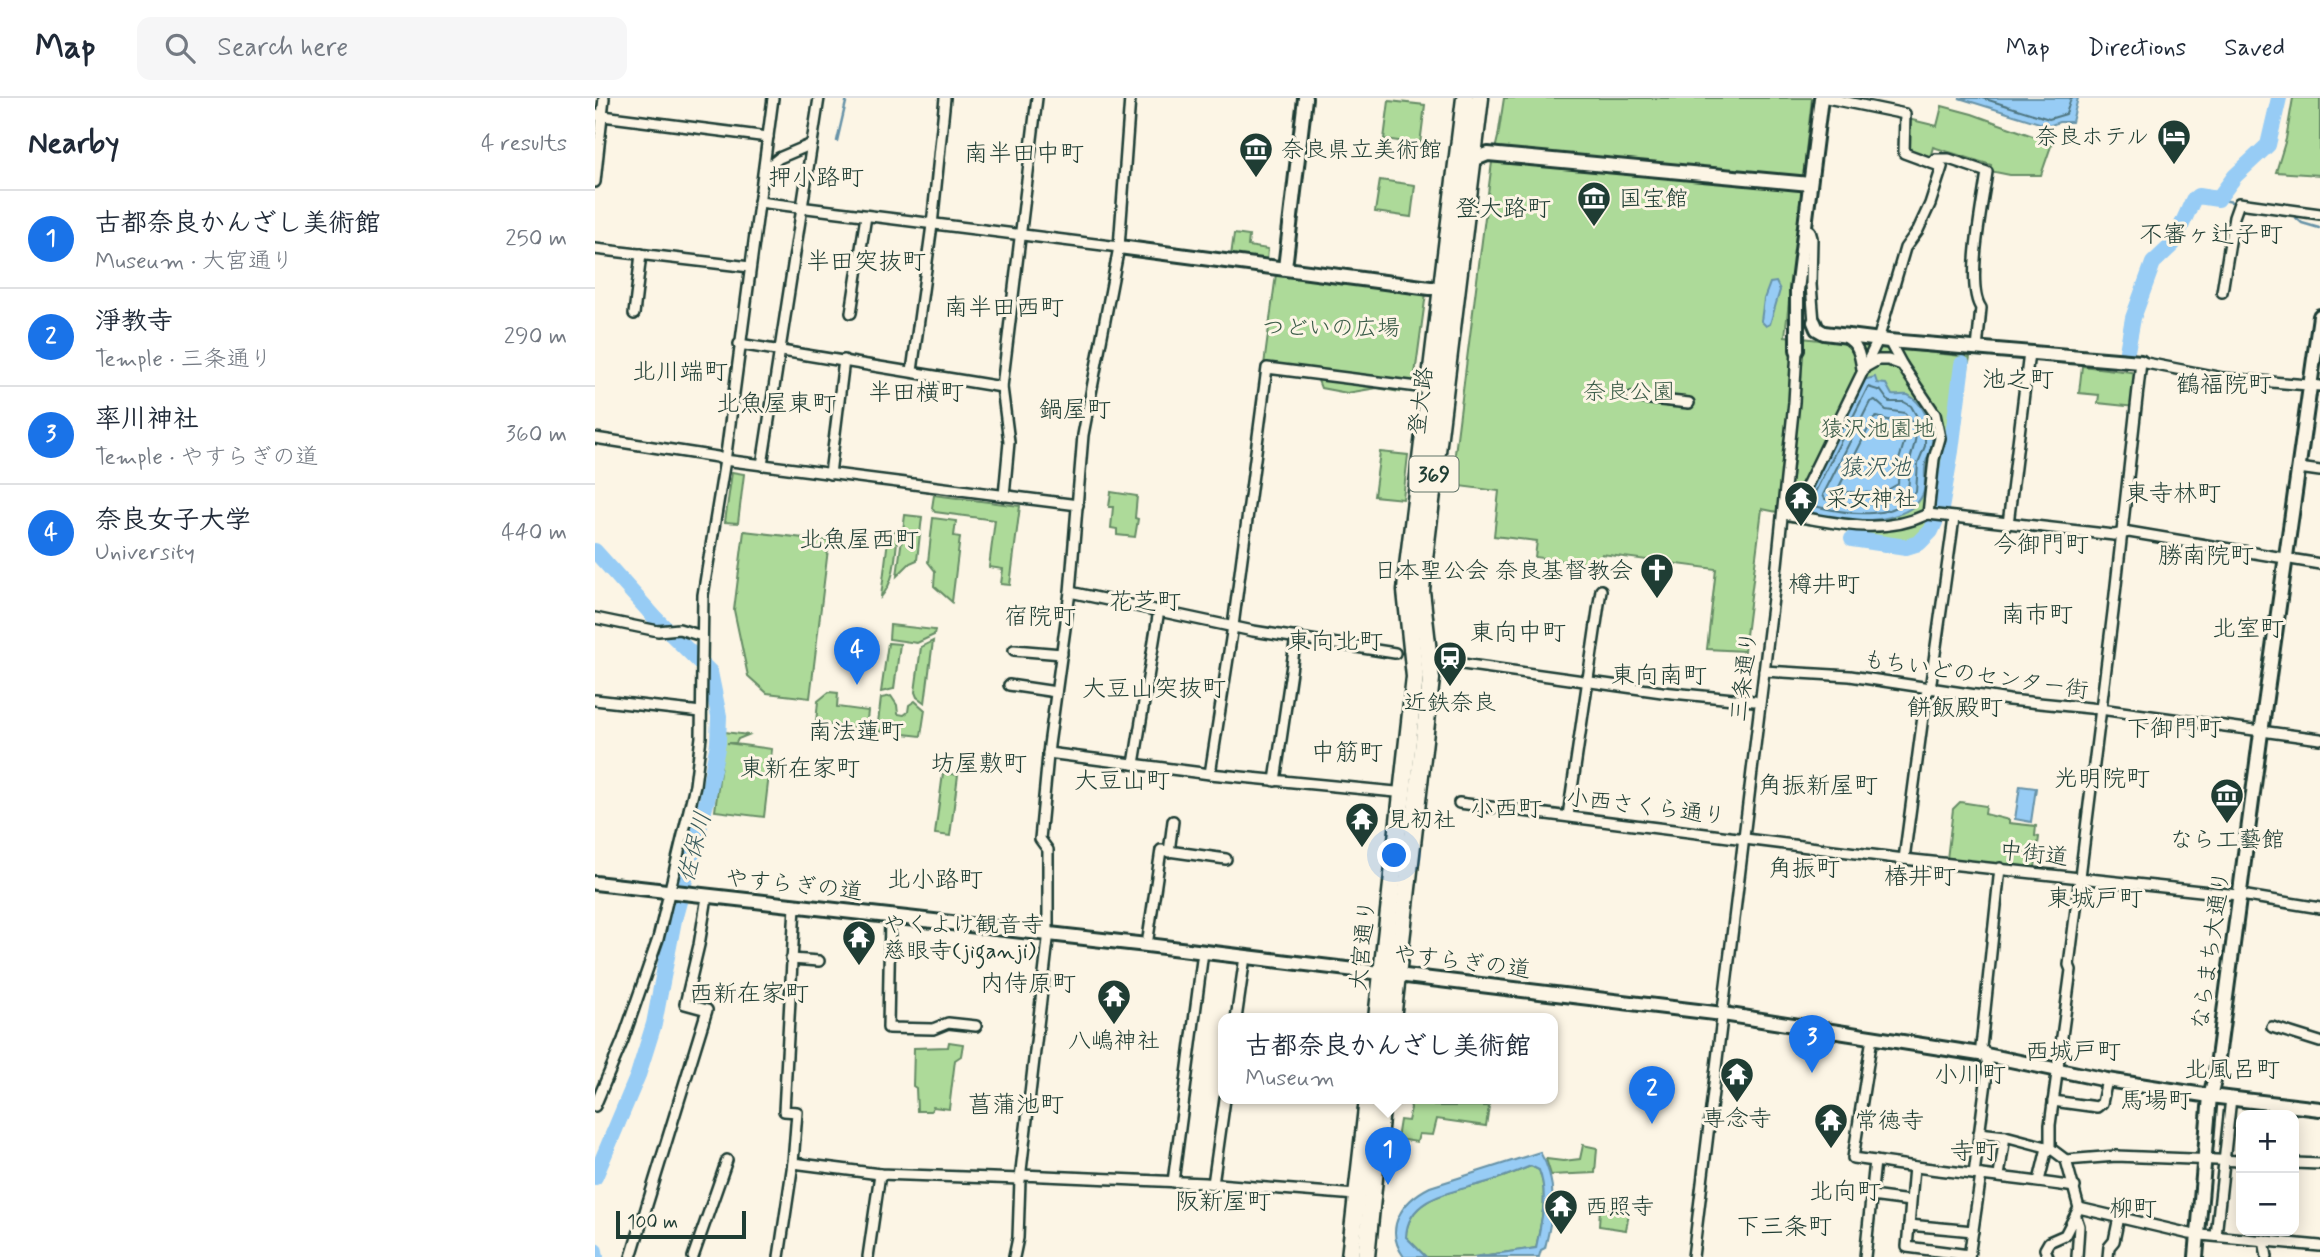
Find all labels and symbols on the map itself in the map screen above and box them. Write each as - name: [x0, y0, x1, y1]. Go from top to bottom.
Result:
- hotel icon: 奈良ホテル: [2155, 117, 2193, 166]
- place label: 奈良ホテル: [2035, 123, 2149, 153]
- museum icon: 奈良県立美術館: [1237, 130, 1275, 179]
- place label: 奈良県立美術館: [1281, 136, 1442, 166]
- district label: 南半田中町: [964, 139, 1084, 170]
- district label: 押小路町: [768, 163, 864, 194]
- museum icon: 国宝館: [1575, 179, 1613, 228]
- place label: 国宝館: [1619, 185, 1688, 215]
- district label: 登大路町: [1455, 194, 1551, 225]
- district label: 不審ヶ辻子町: [2139, 220, 2283, 251]
- district label: 半田突抜町: [806, 247, 926, 278]
- district label: 南半田西町: [944, 293, 1064, 324]
- park label: つどいの広場: [1262, 314, 1400, 344]
- district label: 北川端町: [632, 357, 728, 388]
- street label: 登大路: [1403, 365, 1441, 437]
- district label: 池之町: [1982, 365, 2054, 396]
- district label: 鶴福院町: [2176, 370, 2272, 401]
- district label: 半田横町: [868, 378, 964, 409]
- park label: 奈良公園: [1583, 378, 1675, 408]
- district label: 北魚屋東町: [716, 389, 836, 420]
- district label: 鍋屋町: [1039, 395, 1111, 426]
- park label: 猿沢池園地: [1821, 415, 1936, 445]
- water label: 猿沢池: [1839, 453, 1912, 484]
- road number: 369: [1409, 456, 1459, 492]
- temple icon: 采女神社: [1782, 479, 1820, 528]
- district label: 東寺林町: [2125, 479, 2221, 510]
- place label: 采女神社: [1825, 485, 1917, 515]
- district label: 北魚屋西町: [799, 525, 919, 556]
- district label: 今御門町: [1993, 530, 2089, 561]
- district label: 勝南院町: [2158, 541, 2254, 572]
- church icon: 日本聖公会 奈良基督教会: [1638, 551, 1676, 600]
- place label: 日本聖公会 奈良基督教会: [1374, 557, 1633, 587]
- district label: 樽井町: [1788, 570, 1860, 601]
- district label: 花芝町: [1109, 587, 1181, 618]
- district label: 南市町: [2001, 600, 2073, 631]
- district label: 宿院町: [1004, 602, 1076, 633]
- district label: 北室町: [2212, 614, 2284, 645]
- district label: 東向中町: [1470, 618, 1566, 649]
- pin: 4: [834, 627, 880, 685]
- district label: 東向北町: [1287, 627, 1383, 658]
- street label: 三条通り: [1724, 629, 1765, 724]
- station icon: 近鉄奈良: [1431, 639, 1469, 688]
- street label: もちいどのセンター街: [1861, 645, 2090, 707]
- district label: 東向南町: [1611, 661, 1707, 692]
- district label: 大豆山突抜町: [1082, 674, 1226, 705]
- place label: 近鉄奈良: [1404, 689, 1496, 719]
- district label: 餅飯殿町: [1907, 693, 2003, 724]
- district label: 下御門町: [2126, 714, 2222, 745]
- district label: 南法蓮町: [808, 717, 904, 748]
- district label: 中筋町: [1311, 738, 1383, 769]
- district label: 坊屋敷町: [931, 749, 1027, 780]
- district label: 東新在家町: [740, 754, 860, 785]
- district label: 光明院町: [2054, 764, 2150, 795]
- district label: 大豆山町: [1074, 766, 1170, 797]
- district label: 角振新屋町: [1758, 771, 1878, 802]
- museum icon: なら工藝館: [2208, 776, 2246, 825]
- street label: 小西さくら通り: [1564, 783, 1727, 833]
- district label: 小西町: [1470, 794, 1542, 825]
- temple icon: 見初社: [1343, 800, 1381, 849]
- place label: 見初社: [1387, 806, 1456, 836]
- water label: 佐保川: [671, 809, 720, 886]
- place label: なら工藝館: [2170, 826, 2285, 856]
- street label: 中街道: [1998, 836, 2070, 874]
- your location: [1377, 838, 1411, 872]
- district label: 角振町: [1768, 854, 1840, 885]
- district label: 椿井町: [1884, 862, 1956, 893]
- street label: やすらぎの道: [724, 864, 864, 908]
- district label: 北小路町: [887, 865, 983, 896]
- street label: ならまち大通り: [2186, 868, 2238, 1032]
- district label: 東城戸町: [2047, 884, 2143, 915]
- street label: 大宮通り: [1344, 898, 1384, 993]
- place label: やくよけ観音寺 慈眼寺(jiganji): [883, 911, 1044, 969]
- temple icon: やくよけ観音寺 慈眼寺(jiganji): [840, 918, 878, 967]
- street label: やすらぎの道: [1391, 940, 1532, 986]
- district label: 内侍原町: [980, 969, 1076, 1000]
- temple icon: 八嶋神社: [1095, 977, 1133, 1026]
- district label: 西新在家町: [689, 979, 809, 1010]
- pin: 3: [1789, 1015, 1835, 1073]
- place label: 八嶋神社: [1068, 1027, 1160, 1057]
- district label: 西城戸町: [2025, 1037, 2121, 1068]
- temple icon: 専念寺: [1718, 1055, 1756, 1104]
- district label: 北風呂町: [2184, 1055, 2280, 1086]
- district label: 小川町: [1934, 1060, 2006, 1091]
- pin: 2: [1629, 1066, 1675, 1124]
- district label: 馬場町: [2120, 1086, 2192, 1117]
- district label: 菖蒲池町: [968, 1090, 1064, 1121]
- temple icon: 常徳寺: [1812, 1101, 1850, 1150]
- place label: 専念寺: [1703, 1105, 1772, 1135]
- place label: 常徳寺: [1855, 1107, 1924, 1137]
- pin: 1: [1365, 1127, 1411, 1185]
- district label: 寺町: [1950, 1137, 1998, 1168]
- district label: 北向町: [1809, 1177, 1881, 1208]
- district label: 阪新屋町: [1175, 1187, 1271, 1218]
- temple icon: 西照寺: [1542, 1187, 1580, 1236]
- place label: 西照寺: [1585, 1193, 1654, 1223]
- district label: 柳町: [2109, 1194, 2157, 1225]
- scale bar: [616, 1208, 745, 1240]
- district label: 下三条町: [1736, 1212, 1832, 1243]

